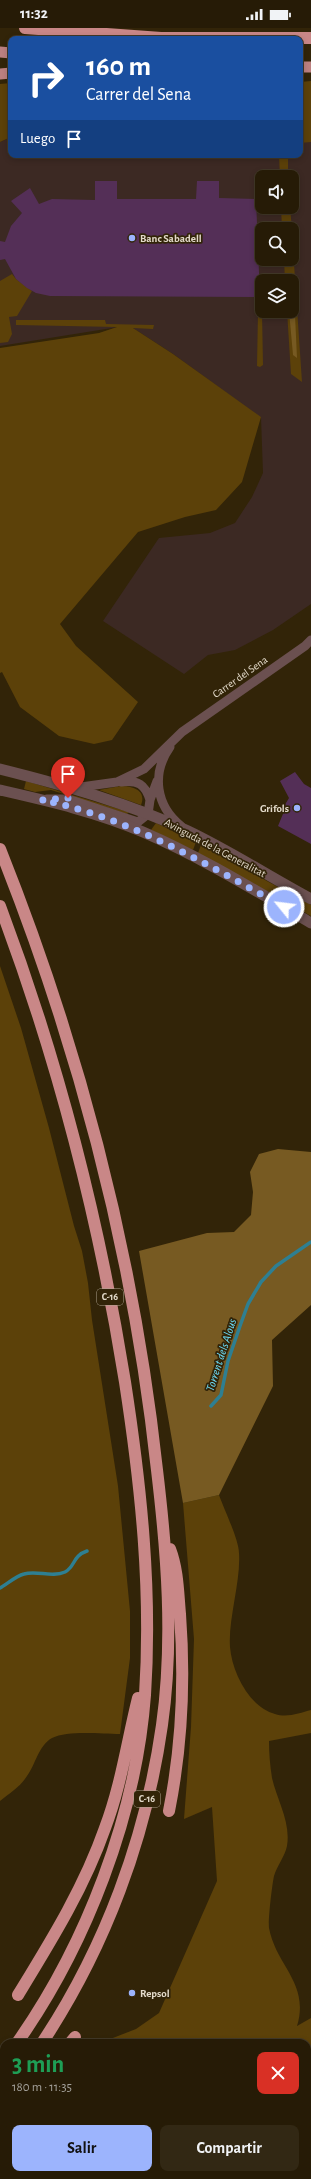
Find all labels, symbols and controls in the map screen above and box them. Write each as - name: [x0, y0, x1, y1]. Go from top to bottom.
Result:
- text: 11:32: [20, 6, 48, 21]
- icon: right: [20, 52, 72, 104]
- text: 160 m: [86, 53, 151, 81]
- text: Carrer del Sena: [86, 86, 191, 104]
- icon: arrive: [63, 128, 85, 150]
- text: Luego: [20, 131, 55, 146]
- map controls: [255, 170, 299, 318]
- button: sound: [255, 170, 299, 214]
- button: search: [255, 222, 299, 266]
- marker: Banc Sabadell: [127, 233, 137, 243]
- place label: Banc Sabadell: [140, 233, 202, 244]
- button: layers: [255, 274, 299, 318]
- street label: Carrer del Sena: [210, 654, 270, 700]
- pin: [51, 757, 85, 798]
- icon: arrive: [57, 763, 79, 785]
- place label: Grifols: [260, 803, 289, 814]
- marker: Grifols: [292, 803, 302, 813]
- street label: Avinguda de la Generalitat: [162, 817, 268, 880]
- position arrow: [263, 886, 305, 928]
- road number: C-16: [97, 1289, 123, 1305]
- water label: Torrent dels Alous: [204, 1317, 238, 1393]
- road number: C-16: [134, 1791, 160, 1807]
- marker: Repsol: [127, 1988, 137, 1998]
- place label: Repsol: [140, 1988, 170, 1999]
- button: close: [257, 2052, 299, 2094]
- text: 3 min: [12, 2053, 64, 2077]
- text: 180 m · 11:35: [12, 2081, 72, 2094]
- button: Salir: [12, 2125, 152, 2171]
- button: Compartir: [160, 2125, 299, 2171]

